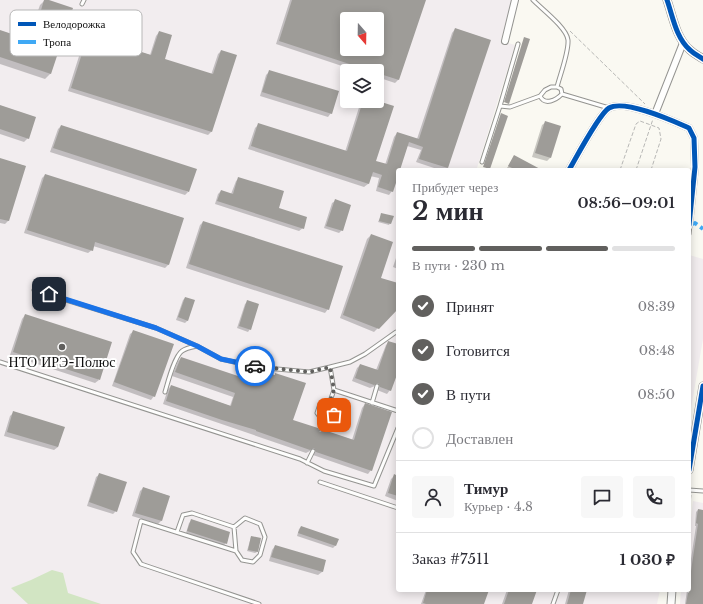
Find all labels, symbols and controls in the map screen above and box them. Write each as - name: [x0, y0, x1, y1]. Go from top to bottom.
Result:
- legend: [10, 10, 142, 56]
- north arrow: [340, 12, 384, 56]
- map controls: [340, 12, 384, 108]
- text: Велодорожка: [43, 17, 105, 31]
- text: Тропа: [43, 35, 71, 49]
- button: layers: [340, 64, 384, 108]
- text: Прибудет через: [412, 179, 498, 196]
- text: 08:56–09:01: [577, 193, 675, 212]
- text: 2 мин: [412, 195, 483, 227]
- text: В пути · 230 m: [412, 257, 505, 274]
- pin: [32, 277, 66, 311]
- icon: home: [38, 283, 60, 305]
- icon: check: [412, 295, 434, 317]
- text: Принят: [446, 297, 494, 316]
- text: 08:39: [638, 298, 675, 315]
- icon: check: [412, 339, 434, 361]
- text: Готовится: [446, 341, 510, 360]
- marker: НТО ИРЭ-Полюс: [57, 342, 67, 352]
- text: 08:48: [639, 342, 675, 359]
- courier: [235, 346, 275, 386]
- place label: НТО ИРЭ-Полюс: [9, 353, 115, 371]
- icon: car: [244, 355, 266, 377]
- icon: check: [412, 383, 434, 405]
- text: В пути: [446, 385, 490, 404]
- text: 08:50: [637, 386, 675, 403]
- pin: [317, 398, 351, 432]
- icon: bag: [323, 404, 345, 426]
- text: Доставлен: [446, 429, 513, 448]
- button: person: [412, 476, 454, 518]
- button: chat: [581, 476, 623, 518]
- button: phone: [633, 476, 675, 518]
- text: Тимур: [464, 479, 508, 498]
- text: Курьер · 4.8: [464, 498, 533, 515]
- text: Заказ #7511: [412, 549, 489, 568]
- text: 1 030 ₽: [620, 550, 675, 569]

